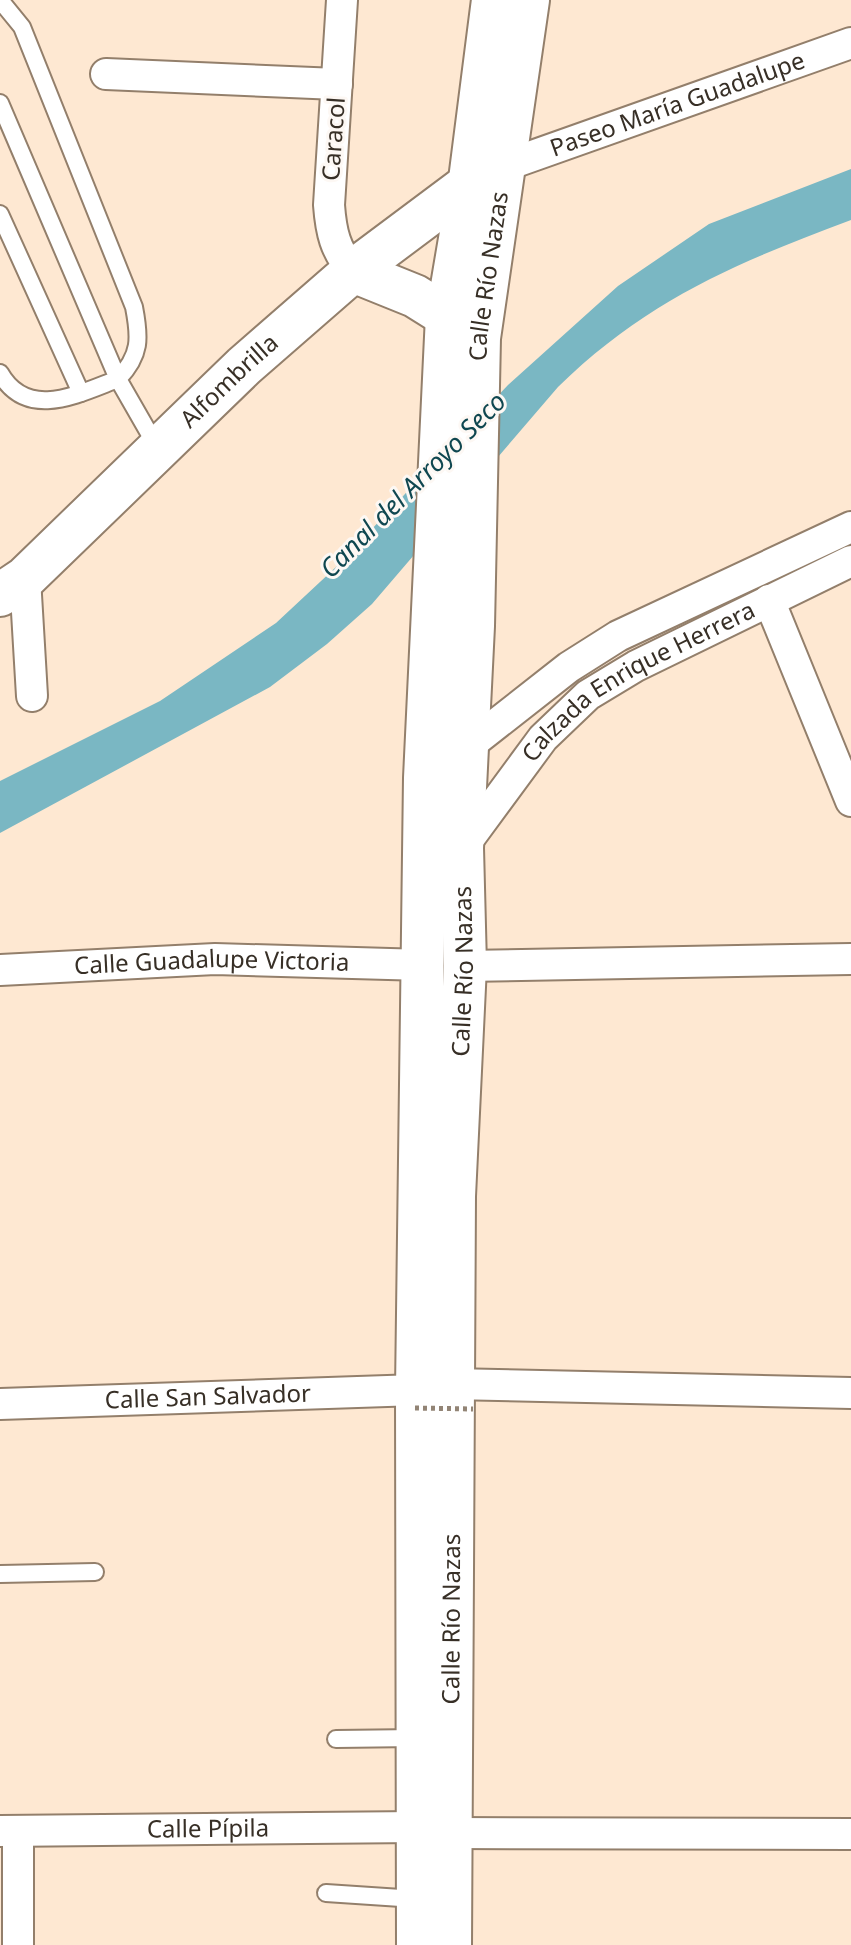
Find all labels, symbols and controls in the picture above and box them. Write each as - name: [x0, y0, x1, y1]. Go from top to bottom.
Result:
- street label: Paseo María Guadalupe: [545, 43, 809, 163]
- street label: Caracol: [313, 96, 352, 182]
- street label: Calle Río Nazas: [461, 189, 515, 361]
- street label: Alfombrilla: [172, 326, 285, 434]
- water label: Canal del Arroyo Seco: [311, 383, 513, 585]
- street label: Calzada Enrique Herrera: [513, 593, 760, 768]
- street label: Calle Río Nazas: [443, 886, 480, 1057]
- street label: Calle Guadalupe Victoria: [73, 941, 350, 981]
- street label: Calle San Salvador: [104, 1376, 312, 1415]
- street label: Calle Río Nazas: [433, 1534, 467, 1704]
- street label: Calle Pípila: [147, 1810, 269, 1845]

